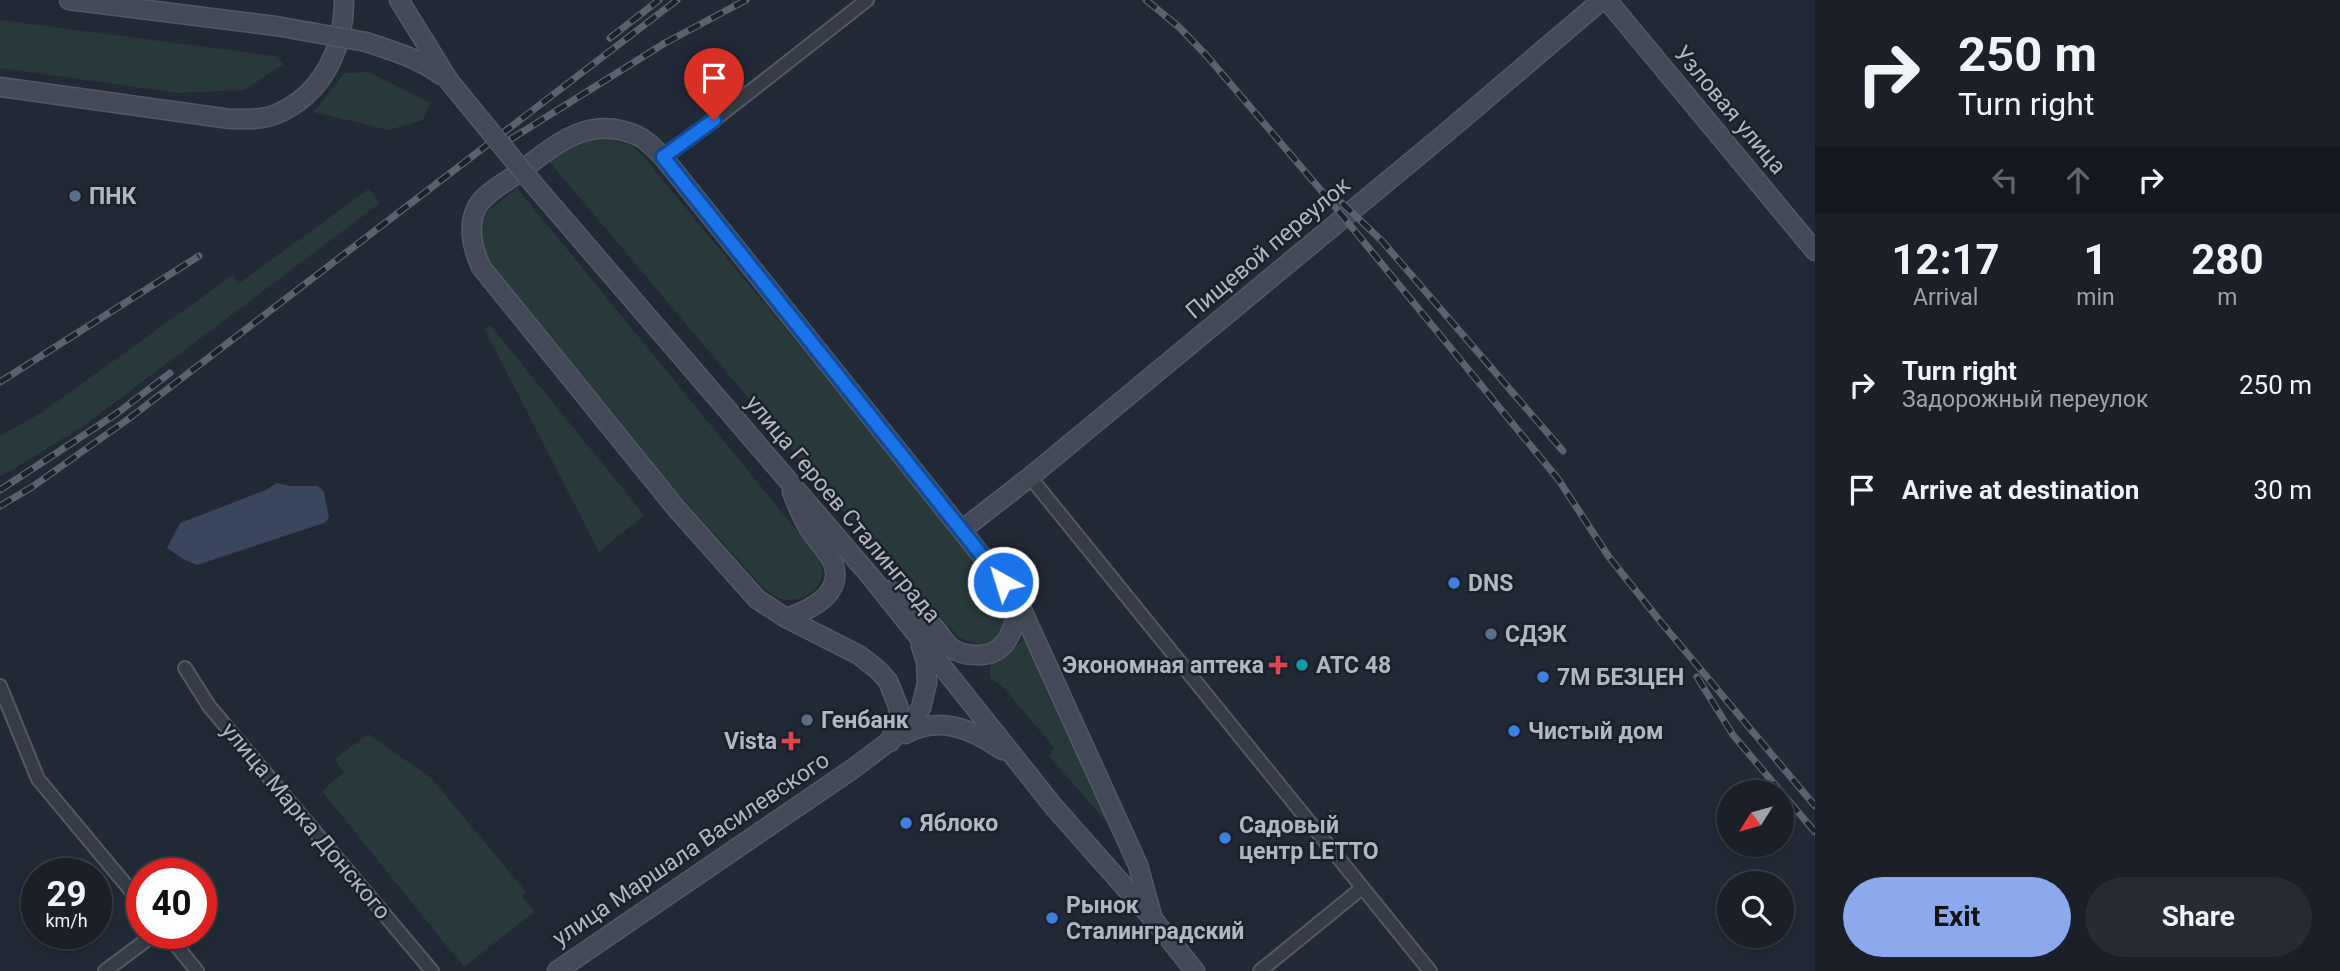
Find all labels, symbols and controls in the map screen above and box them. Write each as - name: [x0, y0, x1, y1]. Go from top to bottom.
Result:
- text: 250 m: [1958, 26, 2097, 83]
- icon: right: [1843, 28, 1934, 119]
- street label: Узловая улица: [1668, 40, 1792, 180]
- pin: [684, 48, 744, 120]
- icon: arrive: [695, 59, 733, 97]
- text: Turn right: [1958, 85, 2094, 123]
- icon: left: [1986, 161, 2024, 199]
- icon: ahead: [2059, 161, 2097, 199]
- icon: right: [2132, 161, 2170, 199]
- street label: Пищевой переулок: [1180, 171, 1356, 325]
- place label: ПНК: [89, 183, 137, 210]
- marker: ПНК: [67, 188, 83, 204]
- text: 12:17: [1892, 235, 2000, 284]
- text: 1: [2083, 235, 2108, 284]
- text: 280: [2191, 235, 2264, 284]
- text: Arrival: [1913, 284, 1978, 311]
- text: min: [2076, 284, 2115, 311]
- text: m: [2217, 284, 2237, 311]
- text: Turn right: [1902, 356, 2017, 386]
- icon: right: [1843, 366, 1881, 404]
- text: 250 m: [2239, 370, 2312, 400]
- text: Задорожный переулок: [1902, 386, 2148, 413]
- street label: улица Героев Сталинграда: [740, 390, 946, 628]
- icon: arrive: [1843, 471, 1881, 509]
- text: Arrive at destination: [1902, 475, 2139, 505]
- text: 30 m: [2254, 475, 2312, 505]
- position arrow: [966, 545, 1040, 619]
- place label: DNS: [1468, 570, 1513, 597]
- marker: DNS: [1446, 575, 1462, 591]
- place label: СДЭК: [1505, 621, 1567, 648]
- marker: СДЭК: [1483, 626, 1499, 642]
- place label: Экономная аптека: [1062, 652, 1264, 679]
- place label: АТС 48: [1316, 652, 1391, 679]
- marker: Экономная аптека: [1270, 657, 1286, 673]
- marker: АТС 48: [1294, 657, 1310, 673]
- place label: 7М БЕЗЦЕН: [1557, 664, 1684, 691]
- marker: 7М БЕЗЦЕН: [1535, 669, 1551, 685]
- place label: Генбанк: [821, 707, 909, 734]
- marker: Генбанк: [799, 712, 815, 728]
- street label: улица Марка Донского: [216, 717, 396, 925]
- place label: Чистый дом: [1528, 718, 1663, 745]
- marker: Чистый дом: [1506, 723, 1522, 739]
- place label: Vista: [724, 728, 777, 755]
- marker: Vista: [783, 733, 799, 749]
- street label: улица Маршала Василевского: [548, 746, 834, 952]
- north arrow: [1717, 780, 1794, 858]
- map controls: [1717, 780, 1794, 948]
- place label: Яблоко: [919, 810, 998, 837]
- place label: Садовый центр LETTO: [1239, 812, 1379, 865]
- marker: Яблоко: [898, 815, 914, 831]
- marker: Садовый центр LETTO: [1217, 830, 1233, 846]
- speed limit sign: 40: [126, 858, 217, 949]
- button: search: [1717, 871, 1794, 948]
- text: 29: [46, 874, 87, 915]
- button: Exit: [1843, 877, 2071, 957]
- button: Share: [2085, 877, 2312, 957]
- place label: Рынок Сталинградский: [1066, 892, 1244, 945]
- text: km/h: [45, 910, 88, 931]
- marker: Рынок Сталинградский: [1044, 910, 1060, 926]

